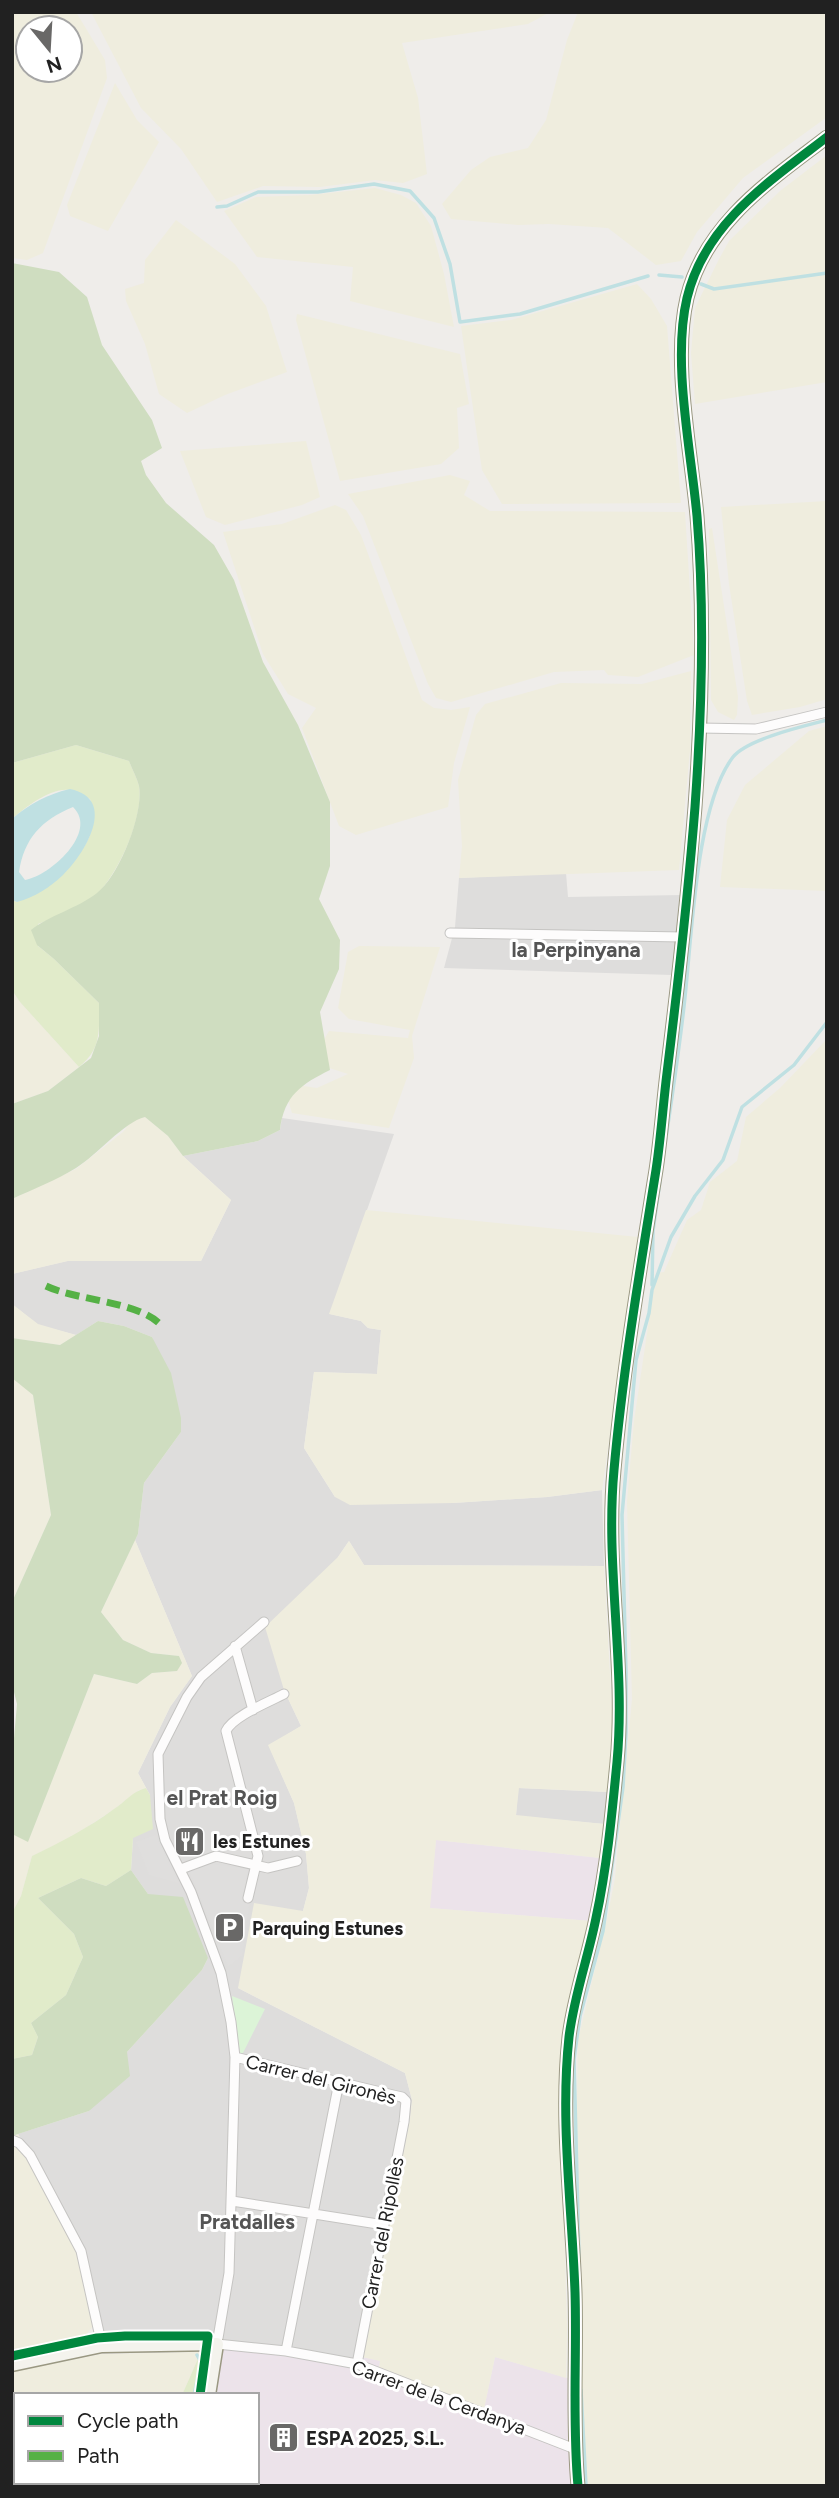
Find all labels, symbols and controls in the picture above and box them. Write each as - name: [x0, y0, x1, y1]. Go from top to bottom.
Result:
- north arrow: [14, 14, 84, 84]
- text: N: [44, 51, 65, 78]
- district label: la Perpinyana: [511, 937, 641, 962]
- district label: el Prat Roig: [167, 1785, 277, 1810]
- restaurant icon: les Estunes: [173, 1824, 207, 1858]
- place label: les Estunes: [213, 1830, 310, 1853]
- parking icon: Parquing Estunes: [212, 1911, 246, 1945]
- place label: Parquing Estunes: [252, 1917, 403, 1940]
- street label: Carrer del Gironès: [243, 2050, 399, 2109]
- street label: Carrer del Ripollès: [356, 2155, 409, 2311]
- district label: Pratdalles: [199, 2209, 295, 2234]
- street label: Carrer de la Cerdanya: [349, 2355, 529, 2440]
- legend: [14, 2393, 259, 2484]
- text: Cycle path: [77, 2408, 178, 2433]
- building icon: ESPA 2025, S.L.: [266, 2421, 300, 2455]
- place label: ESPA 2025, S.L.: [306, 2427, 444, 2450]
- text: Path: [77, 2443, 119, 2468]

